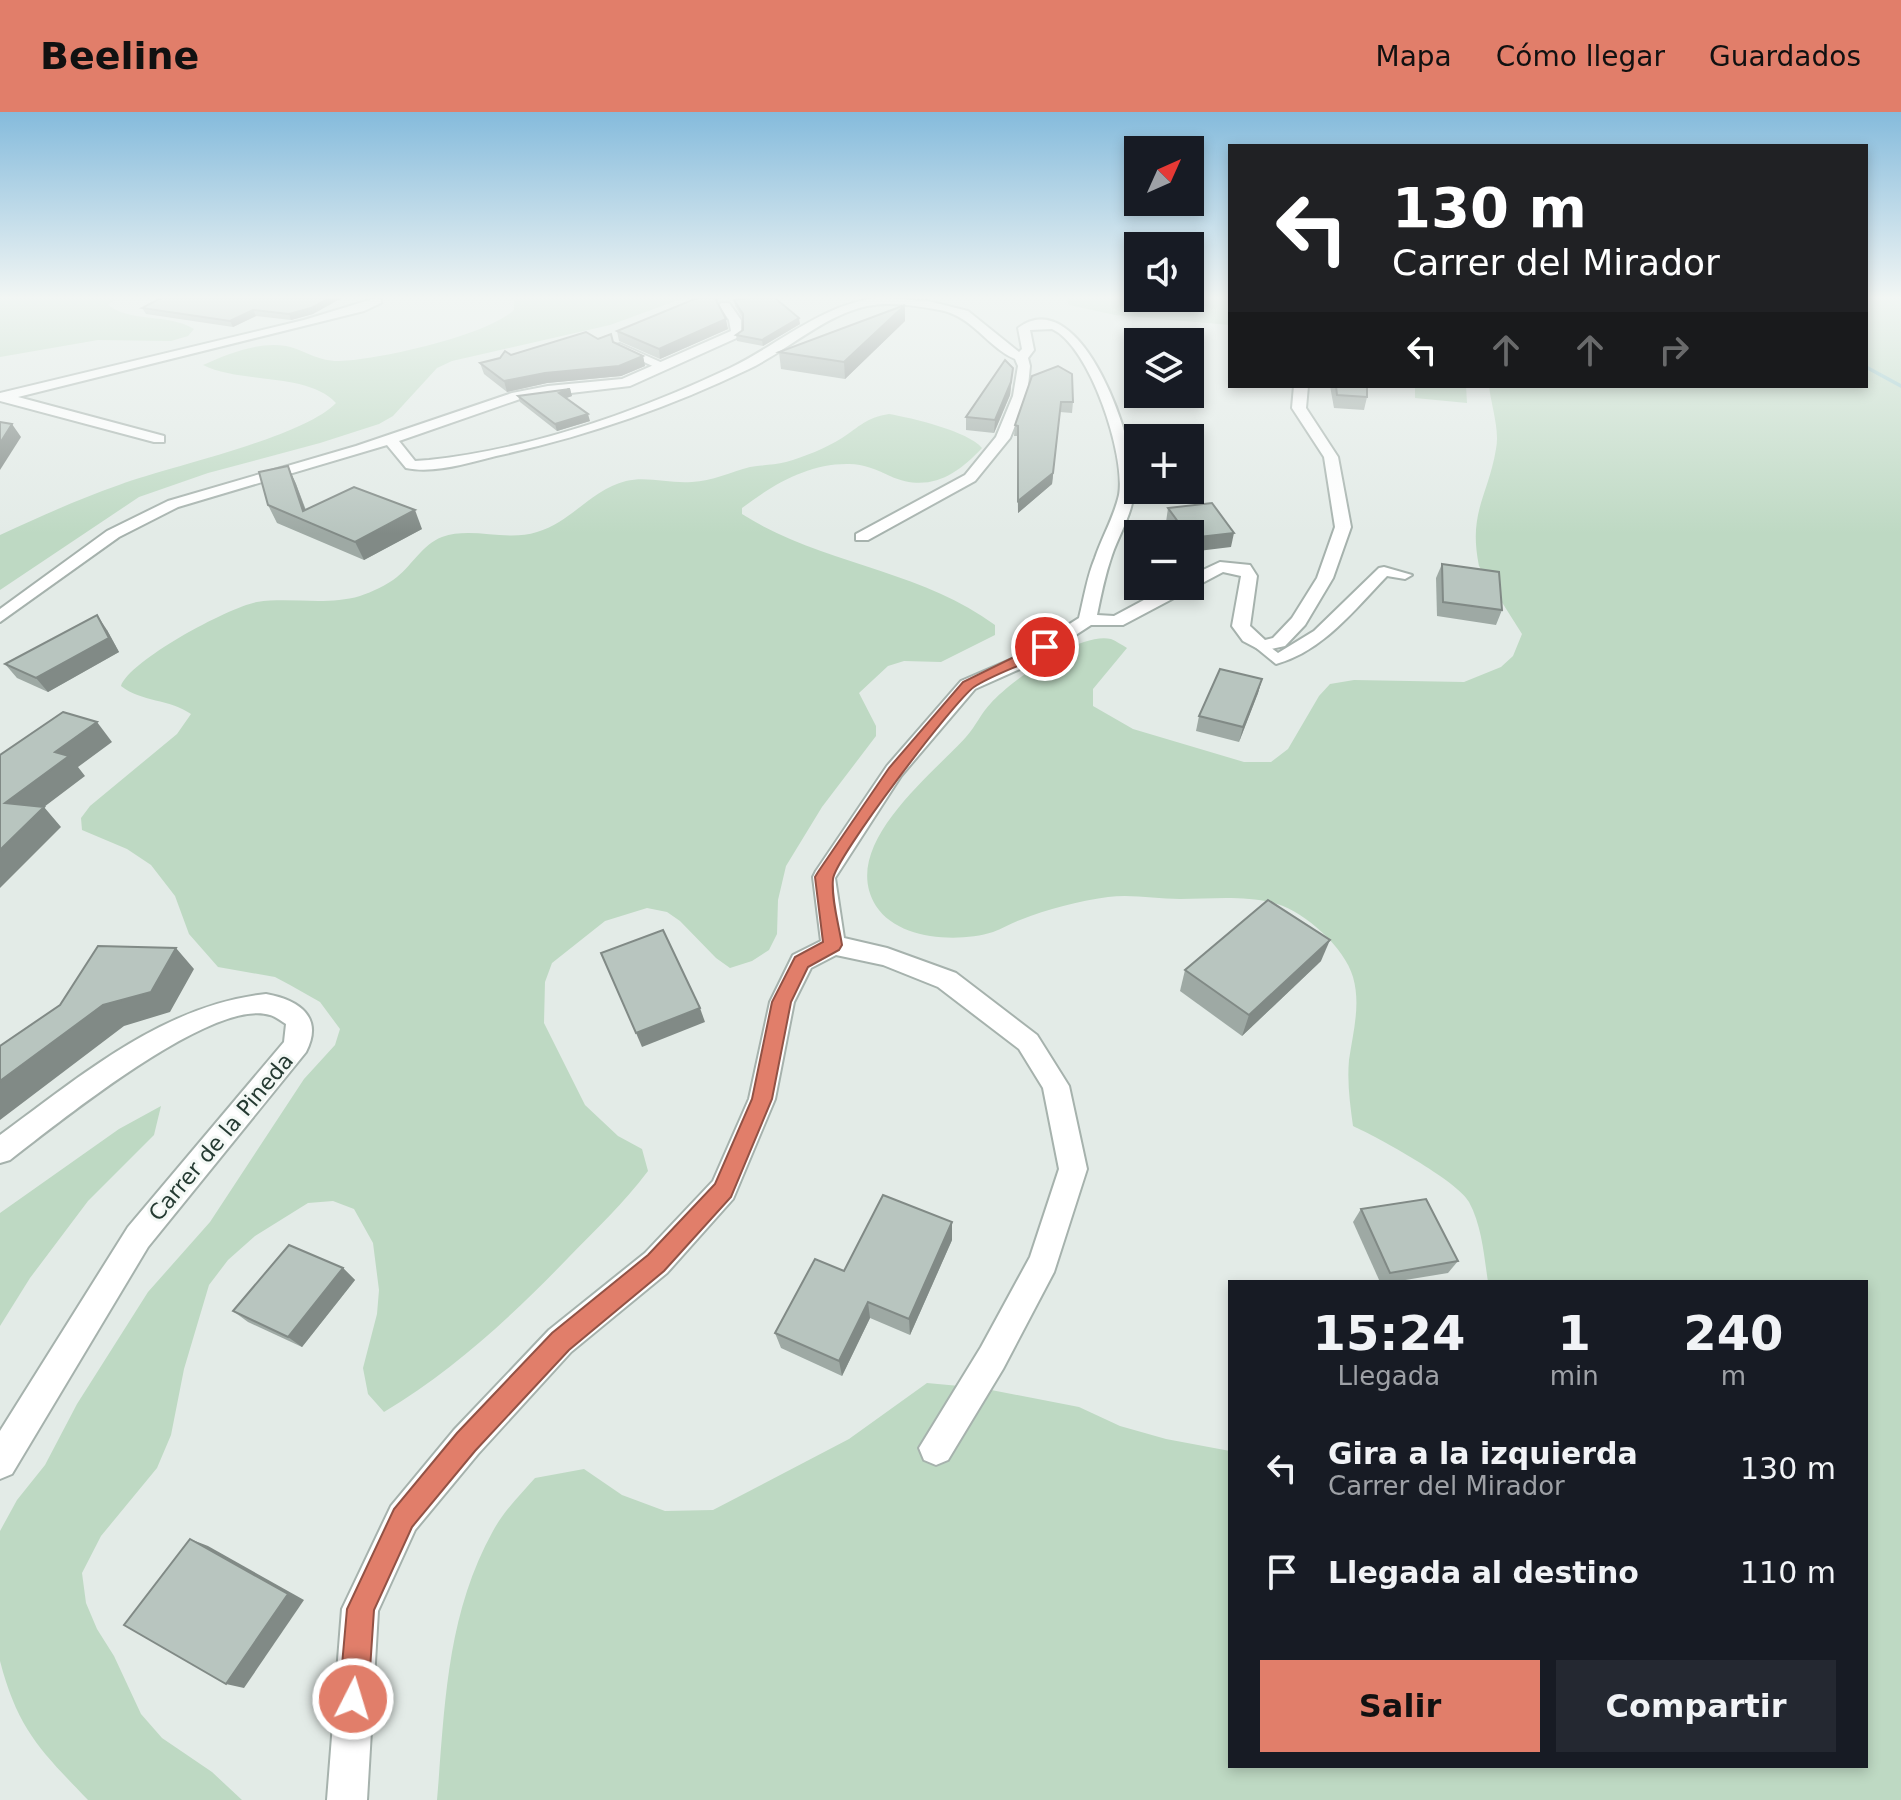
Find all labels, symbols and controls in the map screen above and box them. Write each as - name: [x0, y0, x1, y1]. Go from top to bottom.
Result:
- text: Beeline: [40, 34, 199, 78]
- text: Mapa: [1375, 40, 1452, 73]
- text: Cómo llegar: [1496, 40, 1665, 73]
- text: Guardados: [1709, 40, 1861, 73]
- north arrow: [1124, 136, 1204, 216]
- map controls: [1124, 136, 1204, 600]
- text: 130 m: [1392, 175, 1587, 240]
- icon: left: [1260, 176, 1364, 280]
- button: sound: [1124, 232, 1204, 312]
- text: Carrer del Mirador: [1392, 242, 1720, 283]
- button: layers: [1124, 328, 1204, 408]
- icon: left: [1400, 328, 1444, 372]
- icon: ahead: [1484, 328, 1528, 372]
- icon: ahead: [1568, 328, 1612, 372]
- icon: right: [1652, 328, 1696, 372]
- button: +: [1124, 424, 1204, 504]
- button: −: [1124, 520, 1204, 600]
- pin: [1011, 613, 1079, 681]
- icon: arrive: [1023, 625, 1067, 669]
- street label: Carrer de la Pineda: [144, 1048, 298, 1226]
- text: 15:24: [1312, 1305, 1465, 1361]
- text: 1: [1558, 1305, 1591, 1361]
- text: 240: [1683, 1305, 1783, 1361]
- text: Llegada: [1338, 1361, 1440, 1391]
- text: min: [1550, 1361, 1599, 1391]
- text: m: [1721, 1361, 1746, 1391]
- text: Gira a la izquierda: [1328, 1436, 1638, 1471]
- icon: left: [1260, 1446, 1304, 1490]
- text: 130 m: [1740, 1451, 1836, 1486]
- text: Carrer del Mirador: [1328, 1471, 1565, 1501]
- icon: arrive: [1260, 1550, 1304, 1594]
- text: Llegada al destino: [1328, 1555, 1639, 1590]
- text: 110 m: [1740, 1555, 1836, 1590]
- position arrow: [311, 1657, 395, 1741]
- button: Salir: [1260, 1660, 1540, 1752]
- button: Compartir: [1556, 1660, 1836, 1752]

